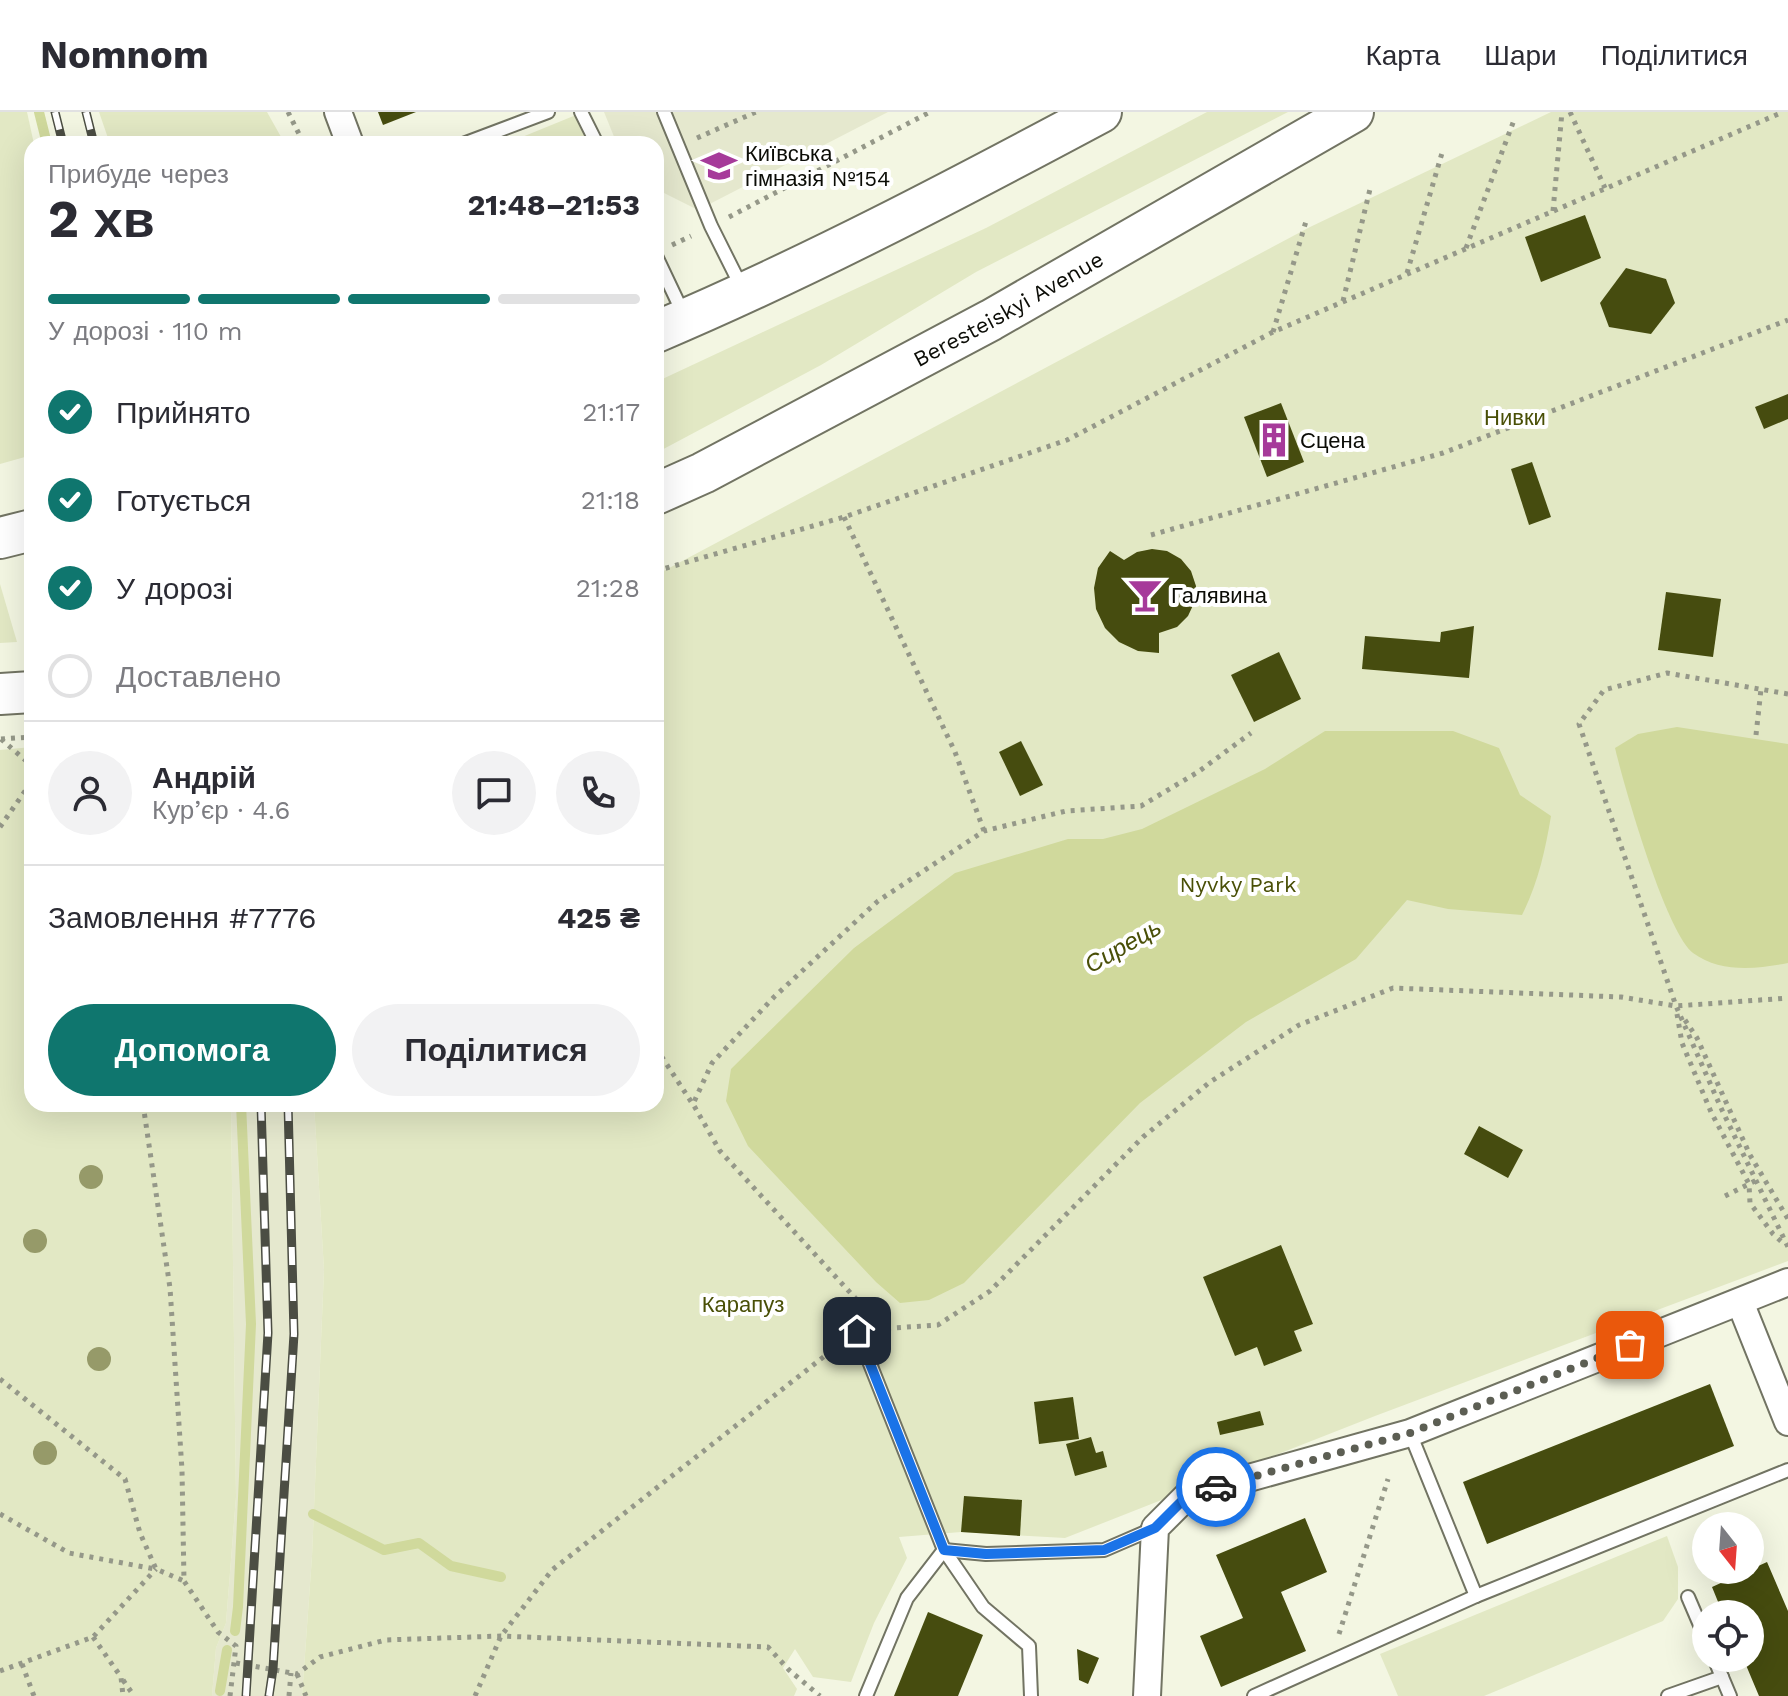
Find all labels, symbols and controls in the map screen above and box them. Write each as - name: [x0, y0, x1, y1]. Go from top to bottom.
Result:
- text: Nomnom: [40, 33, 209, 77]
- text: Карта: [1365, 39, 1440, 72]
- text: Шари: [1484, 39, 1557, 72]
- text: Поділитися: [1601, 39, 1748, 72]
- place label: Київська гімназія №154: [745, 141, 890, 191]
- school or university icon: Київська гімназія №154: [700, 147, 738, 185]
- text: Прибуде через: [48, 159, 229, 189]
- text: 21:48–21:53: [467, 187, 640, 222]
- text: 2 хв: [48, 189, 155, 250]
- street label: Beresteiskyi Avenue: [909, 246, 1108, 372]
- text: У дорозі · 110 m: [48, 316, 243, 346]
- icon: check: [48, 390, 92, 434]
- text: Прийнято: [116, 395, 251, 430]
- text: 21:17: [582, 397, 640, 427]
- park label: Нивки: [1484, 405, 1546, 430]
- building icon: Сцена: [1255, 421, 1293, 459]
- place label: Сцена: [1300, 428, 1366, 453]
- icon: check: [48, 478, 92, 522]
- text: Готується: [116, 483, 251, 518]
- text: 21:18: [581, 485, 640, 515]
- icon: check: [48, 566, 92, 610]
- text: У дорозі: [116, 571, 233, 606]
- text: 21:28: [576, 573, 640, 603]
- bar icon: Галявина: [1126, 576, 1164, 614]
- place label: Галявина: [1171, 583, 1268, 608]
- text: Доставлено: [116, 659, 281, 694]
- button: person: [48, 751, 132, 835]
- button: chat: [452, 751, 536, 835]
- button: phone: [556, 751, 640, 835]
- text: Андрій: [152, 760, 256, 795]
- text: Кур’єр · 4.6: [152, 795, 290, 825]
- park label: Nyvky Park: [1179, 872, 1297, 897]
- text: Замовлення #7776: [48, 900, 316, 935]
- text: 425 ₴: [557, 900, 640, 935]
- water label: Сирець: [1080, 913, 1166, 979]
- button: Допомога: [48, 1004, 336, 1096]
- button: Поділитися: [352, 1004, 640, 1096]
- park label: Карапуз: [702, 1292, 784, 1317]
- pin: [823, 1297, 891, 1365]
- icon: home: [835, 1309, 879, 1353]
- pin: [1596, 1311, 1664, 1379]
- icon: bag: [1608, 1323, 1652, 1367]
- courier: [1176, 1447, 1256, 1527]
- icon: car: [1194, 1465, 1238, 1509]
- north arrow: [1692, 1512, 1764, 1584]
- map controls: [1692, 1512, 1764, 1672]
- button: locate: [1692, 1600, 1764, 1672]

